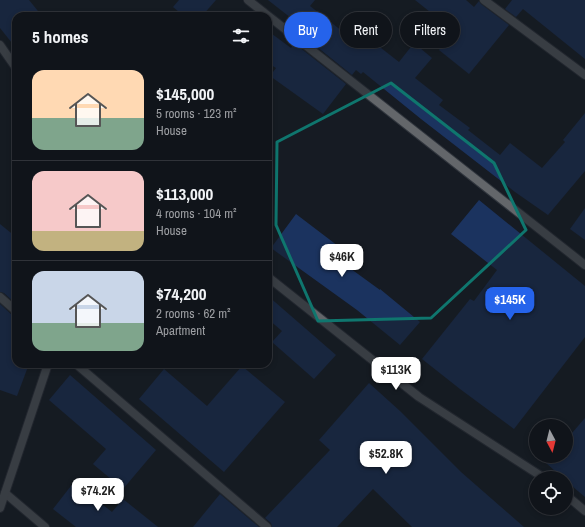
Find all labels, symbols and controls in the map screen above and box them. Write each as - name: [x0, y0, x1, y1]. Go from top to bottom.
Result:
- chip: Buy: [284, 12, 332, 48]
- chip: Rent: [340, 12, 392, 48]
- chip: Filters: [400, 12, 460, 48]
- text: 5 homes: [32, 25, 89, 48]
- icon: filters: [230, 25, 252, 47]
- text: $145,000: [156, 82, 214, 105]
- icon: home: [64, 86, 112, 134]
- text: 5 rooms · 123 m²: [156, 105, 237, 122]
- text: House: [156, 122, 187, 139]
- text: $113,000: [156, 182, 213, 205]
- icon: home: [64, 187, 112, 235]
- text: 4 rooms · 104 m²: [156, 205, 237, 222]
- text: House: [156, 222, 187, 239]
- pin: $46K: [318, 244, 366, 278]
- text: $46K: [329, 248, 355, 265]
- text: $74,200: [156, 282, 206, 305]
- icon: home: [64, 287, 112, 335]
- pin: $145K: [482, 287, 538, 321]
- text: $145K: [494, 291, 526, 308]
- text: 2 rooms · 62 m²: [156, 305, 231, 322]
- text: Apartment: [156, 322, 205, 339]
- pin: $113K: [368, 357, 424, 391]
- text: $113K: [381, 361, 411, 378]
- north arrow: [529, 419, 573, 463]
- map controls: [529, 419, 573, 515]
- pin: $52.8K: [353, 441, 419, 475]
- text: $52.8K: [369, 445, 403, 462]
- button: locate: [529, 471, 573, 515]
- pin: $74.2K: [65, 478, 131, 512]
- text: $74.2K: [81, 482, 115, 499]

